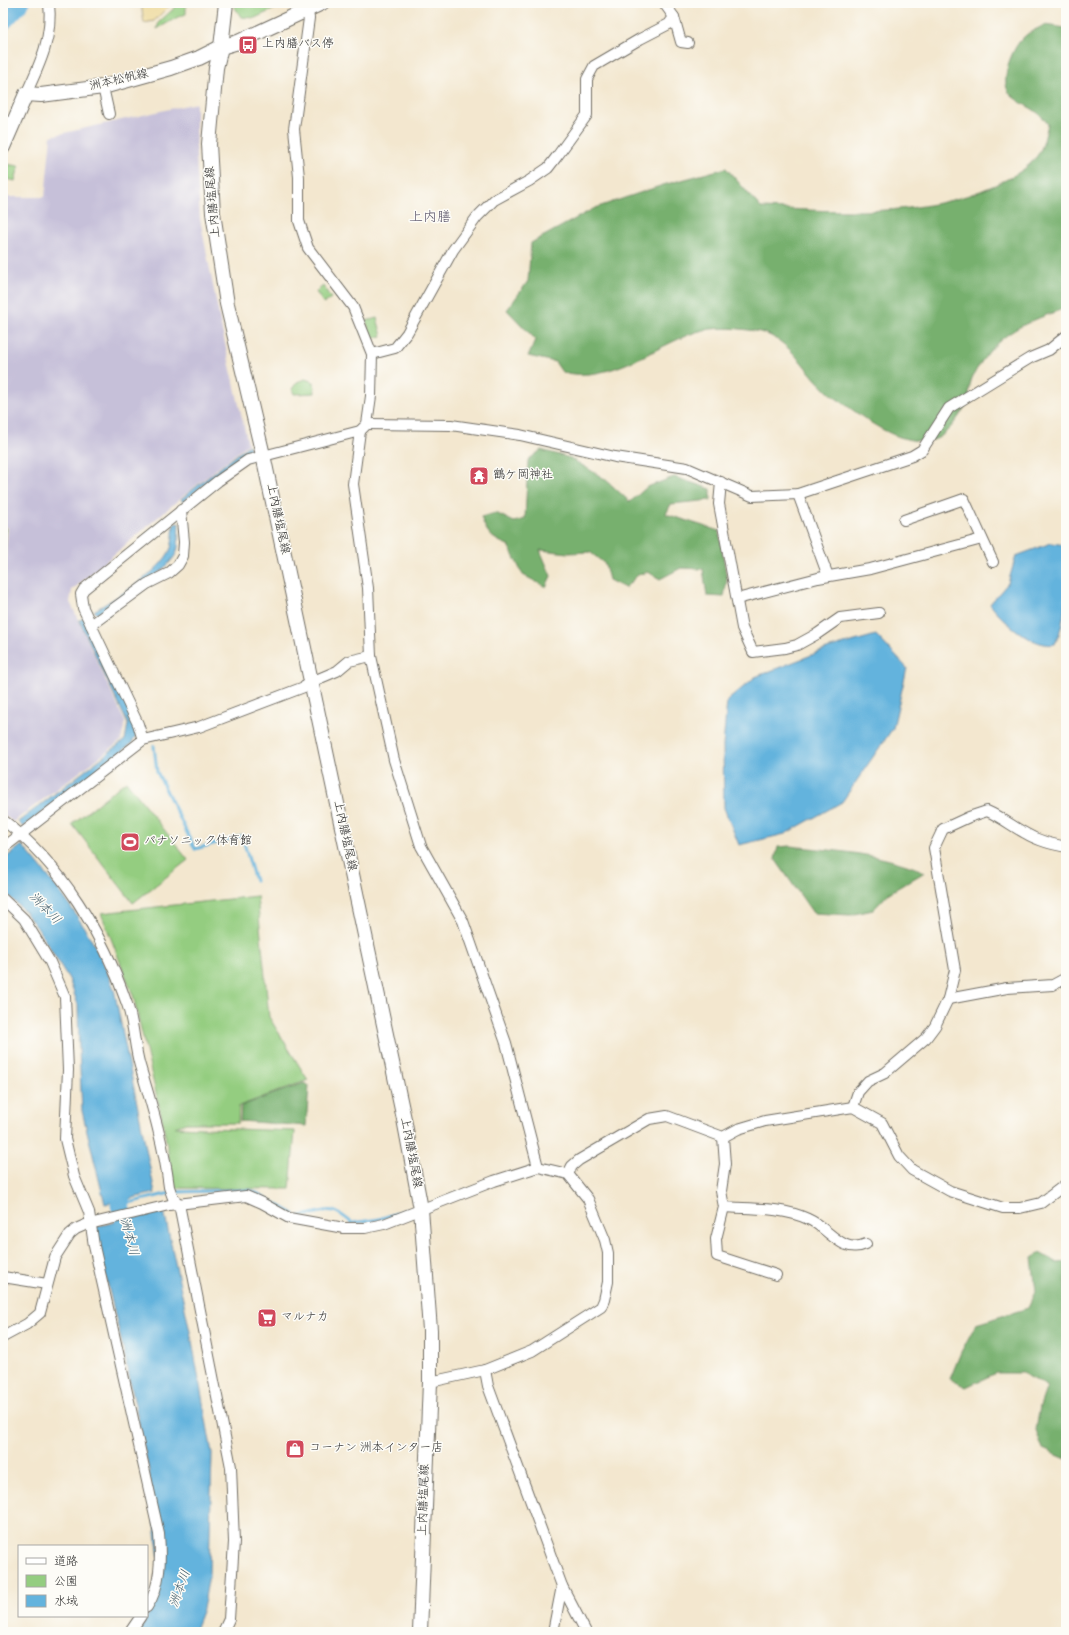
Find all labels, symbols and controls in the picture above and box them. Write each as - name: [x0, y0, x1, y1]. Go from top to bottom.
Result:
- bus stop icon: 上内膳バス停: [237, 34, 259, 56]
- place label: 上内膳バス停: [262, 37, 334, 52]
- street label: 洲本松帆線: [88, 66, 150, 95]
- street label: 上内膳塩尾線: [203, 166, 224, 239]
- district label: 上内膳: [409, 210, 451, 227]
- temple icon: 鶴ケ岡神社: [468, 465, 490, 487]
- place label: 鶴ケ岡神社: [493, 468, 553, 483]
- street label: 上内膳塩尾線: [263, 482, 292, 556]
- street label: 上内膳塩尾線: [330, 799, 359, 873]
- sports icon: パナソニック体育館: [119, 831, 141, 853]
- place label: パナソニック体育館: [144, 834, 252, 849]
- water label: 洲本川: [25, 889, 64, 928]
- street label: 上内膳塩尾線: [396, 1116, 425, 1190]
- water label: 洲本川: [116, 1216, 141, 1258]
- supermarket icon: マルナカ: [256, 1307, 278, 1329]
- place label: マルナカ: [281, 1311, 329, 1325]
- shop icon: コーナン 洲本インター店: [284, 1438, 306, 1460]
- place label: コーナン 洲本インター店: [309, 1441, 443, 1456]
- street label: 上内膳塩尾線: [416, 1464, 433, 1536]
- legend: [18, 1545, 148, 1617]
- text: 道路: [54, 1555, 78, 1570]
- water label: 洲本川: [166, 1568, 195, 1610]
- text: 公園: [54, 1575, 78, 1590]
- text: 水域: [54, 1595, 78, 1610]

